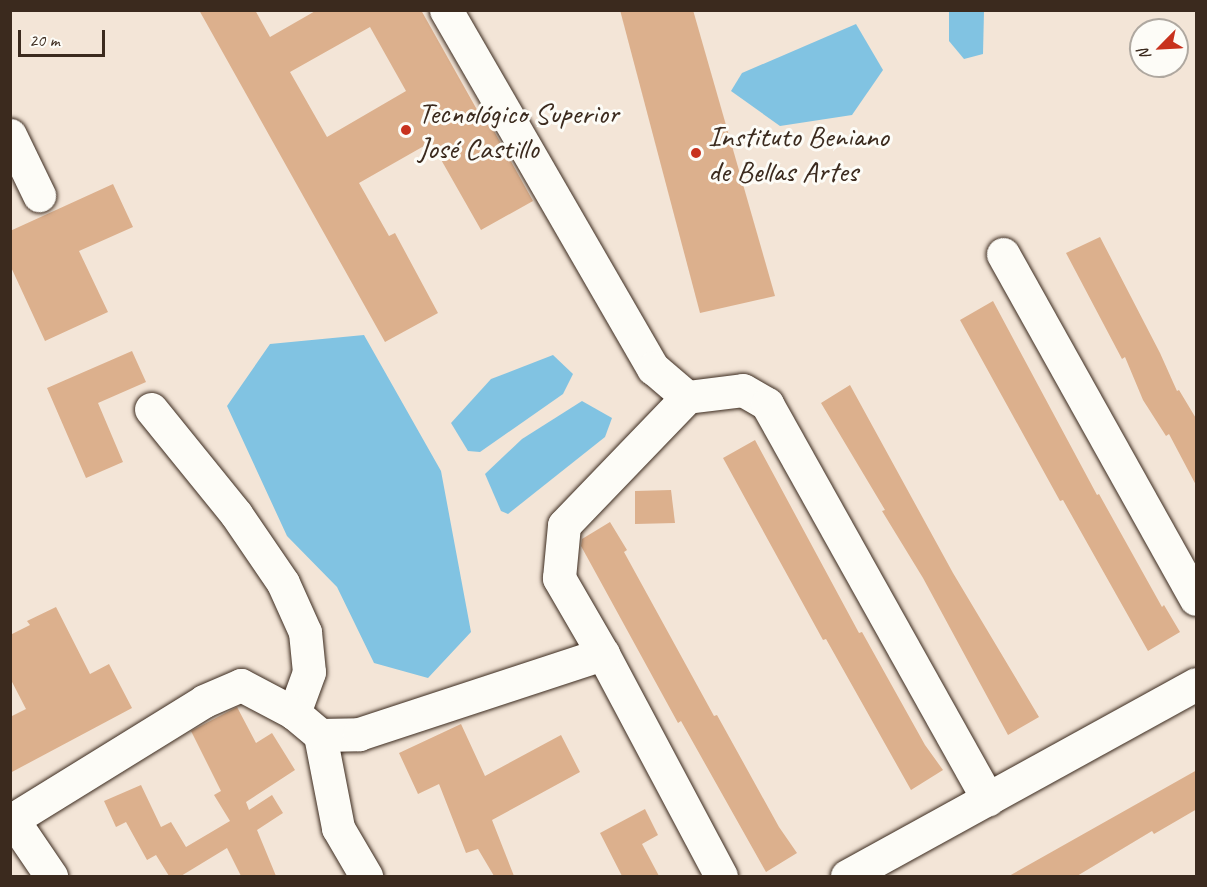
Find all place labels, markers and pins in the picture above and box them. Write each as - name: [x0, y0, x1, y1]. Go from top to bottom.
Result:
- place label: Tecnológico Superior José Castillo: [418, 95, 618, 166]
- place label: Instituto Beniano de Bellas Artes: [708, 118, 889, 188]
- marker: Tecnológico Superior José Castillo: [399, 123, 413, 137]
- marker: Instituto Beniano de Bellas Artes: [689, 146, 703, 160]

